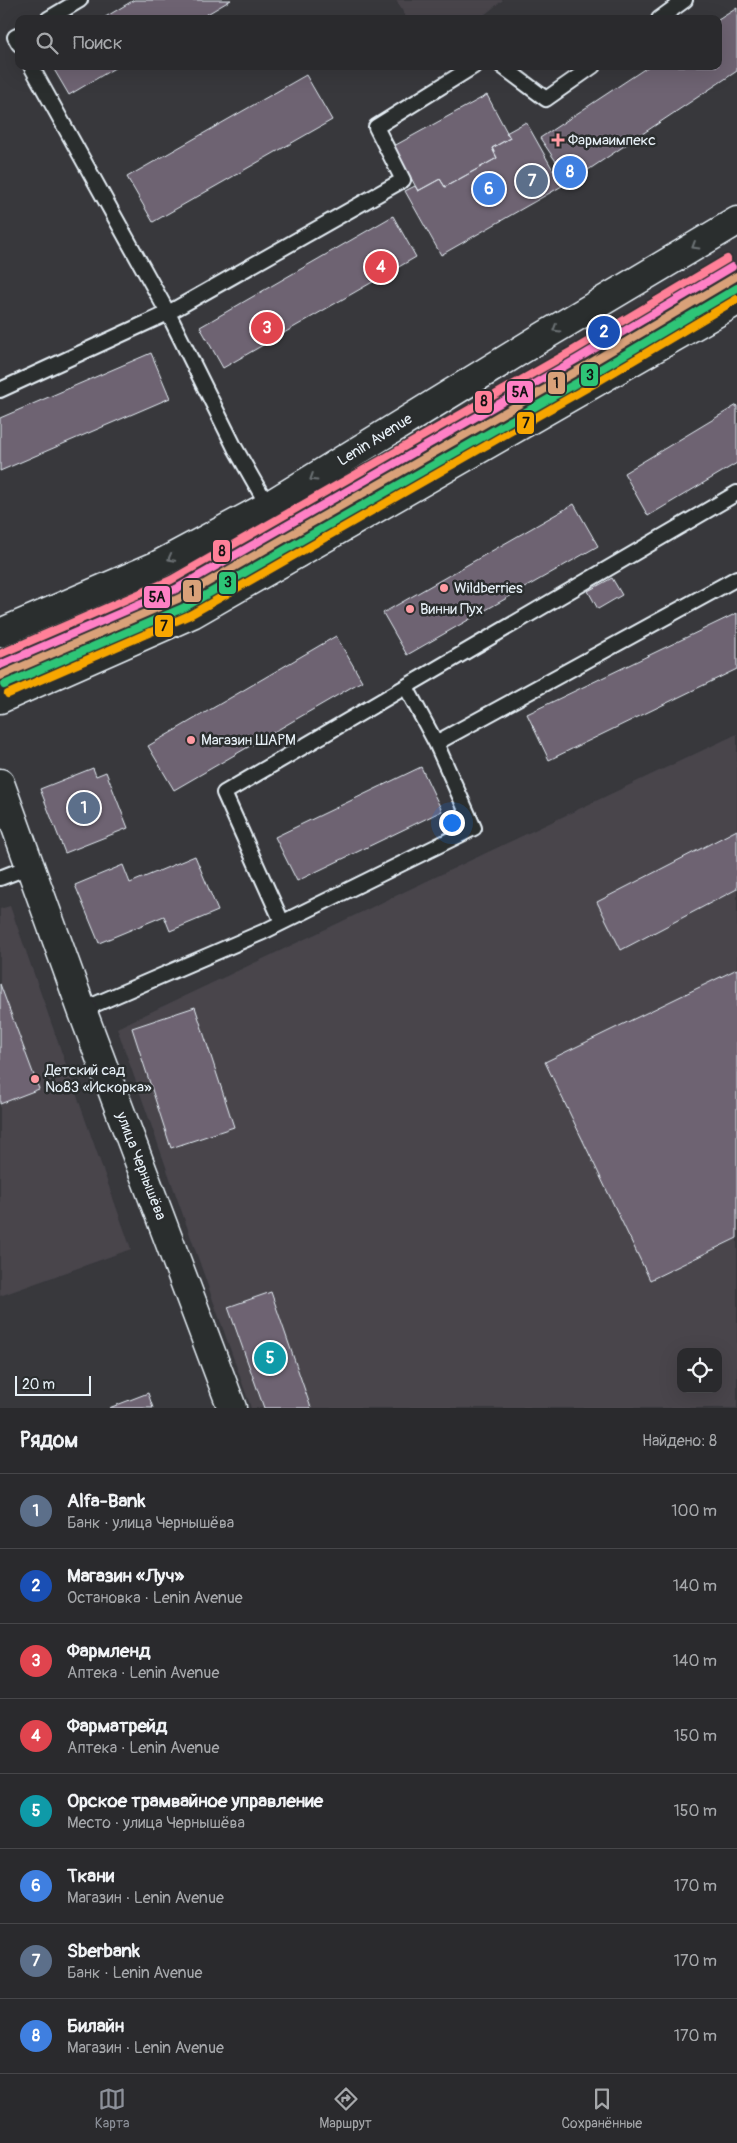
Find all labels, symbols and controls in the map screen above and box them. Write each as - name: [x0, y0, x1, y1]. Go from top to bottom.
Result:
- search box: [15, 15, 722, 70]
- icon: search: [33, 29, 61, 57]
- text: Поиск: [73, 31, 123, 55]
- place label: Фармаимпекс: [568, 131, 656, 150]
- marker: Фармаимпекс: [552, 134, 564, 146]
- pin: 8: [554, 153, 586, 191]
- pin: 7: [516, 162, 548, 200]
- pin: 6: [473, 170, 505, 208]
- one-way arrow: [692, 239, 701, 249]
- pin: 4: [365, 248, 397, 286]
- pin: 3: [251, 309, 283, 347]
- pin: 2: [588, 313, 620, 351]
- one-way arrow: [552, 322, 561, 332]
- line badge: 3: [580, 363, 599, 387]
- text: 3: [586, 367, 594, 384]
- line badge: 1: [547, 371, 566, 395]
- text: 1: [553, 375, 559, 392]
- line badge: 5А: [506, 380, 534, 404]
- text: 5А: [512, 384, 528, 401]
- line badge: 8: [474, 390, 493, 414]
- text: 8: [480, 393, 488, 410]
- street label: Lenin Avenue: [334, 409, 416, 470]
- line badge: 7: [516, 411, 535, 435]
- text: 7: [522, 415, 530, 432]
- one-way arrow: [309, 472, 318, 482]
- line badge: 8: [212, 539, 231, 563]
- text: 8: [218, 543, 226, 560]
- one-way arrow: [167, 551, 176, 561]
- line badge: 3: [218, 571, 237, 595]
- text: 3: [224, 574, 232, 591]
- line badge: 1: [182, 579, 202, 603]
- place label: Wildberries: [454, 579, 523, 598]
- marker: Wildberries: [438, 582, 450, 594]
- text: 1: [189, 583, 195, 600]
- line badge: 5А: [143, 585, 171, 609]
- text: 5А: [149, 589, 165, 606]
- place label: Винни Пух: [420, 600, 483, 619]
- marker: Винни Пух: [404, 603, 416, 615]
- line badge: 7: [154, 614, 174, 638]
- text: 7: [160, 618, 168, 635]
- place label: Магазин ШАРМ: [201, 731, 296, 750]
- marker: Магазин ШАРМ: [185, 734, 197, 746]
- pin: 1: [68, 789, 100, 827]
- your location: [439, 810, 465, 836]
- place label: Детский сад №83 «Искорка»: [44, 1061, 152, 1097]
- marker: Детский сад №83 «Искорка»: [29, 1073, 41, 1085]
- street label: улица Чернышёва: [111, 1108, 170, 1223]
- pin: 5: [254, 1339, 286, 1377]
- map controls: [677, 1348, 722, 1393]
- button: locate: [677, 1348, 722, 1393]
- scale bar: [15, 1373, 91, 1396]
- text: 20 m: [22, 1376, 55, 1393]
- text: Рядом: [20, 1427, 78, 1454]
- text: Найдено: 8: [642, 1431, 717, 1451]
- text: Alfa-Bank: [67, 1489, 145, 1513]
- text: 1: [33, 1501, 39, 1521]
- text: 100 m: [671, 1501, 717, 1521]
- text: Банк · улица Чернышёва: [67, 1513, 234, 1533]
- text: Магазин «Луч»: [67, 1564, 184, 1588]
- text: 2: [32, 1576, 40, 1596]
- text: 140 m: [673, 1576, 717, 1596]
- text: Остановка · Lenin Avenue: [67, 1588, 243, 1608]
- text: Фармленд: [67, 1639, 150, 1663]
- text: 3: [32, 1651, 40, 1671]
- text: 140 m: [673, 1651, 717, 1671]
- text: Аптека · Lenin Avenue: [67, 1663, 219, 1683]
- text: Фарматрейд: [67, 1714, 167, 1738]
- text: 4: [31, 1726, 41, 1746]
- text: 150 m: [673, 1726, 717, 1746]
- text: Аптека · Lenin Avenue: [67, 1738, 219, 1758]
- text: Орское трамвайное управление: [67, 1789, 323, 1813]
- text: 5: [32, 1801, 40, 1821]
- text: 150 m: [673, 1801, 717, 1821]
- text: Место · улица Чернышёва: [67, 1813, 245, 1833]
- text: Ткани: [67, 1864, 114, 1888]
- text: 6: [31, 1876, 41, 1896]
- text: 170 m: [674, 1876, 717, 1896]
- text: Магазин · Lenin Avenue: [67, 1888, 224, 1908]
- text: Sberbank: [67, 1939, 140, 1963]
- text: 7: [32, 1951, 40, 1971]
- text: 170 m: [674, 1951, 717, 1971]
- text: Банк · Lenin Avenue: [67, 1963, 202, 1983]
- text: Билайн: [67, 2014, 124, 2038]
- text: 8: [32, 2026, 40, 2046]
- text: 170 m: [674, 2026, 717, 2046]
- text: Магазин · Lenin Avenue: [67, 2038, 224, 2058]
- tab: Карта: [95, 2085, 130, 2132]
- tab: Маршрут: [319, 2085, 372, 2132]
- tab: Сохранённые: [561, 2085, 642, 2132]

